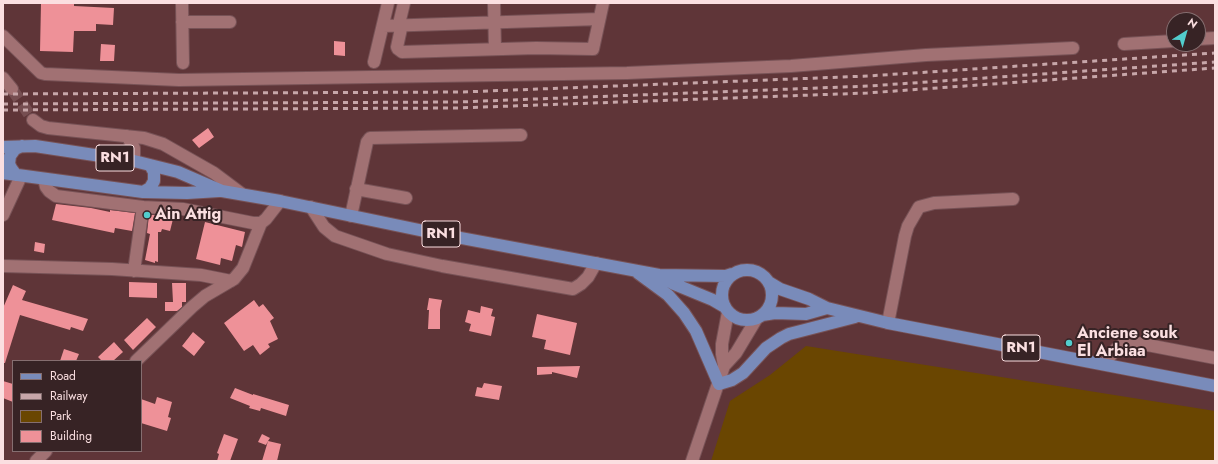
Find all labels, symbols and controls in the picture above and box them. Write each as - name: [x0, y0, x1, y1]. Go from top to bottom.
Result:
- north arrow: [1166, 12, 1206, 52]
- text: N: [1184, 14, 1201, 32]
- road number: RN1: [96, 145, 134, 171]
- place label: Ain Attig: [155, 205, 221, 225]
- marker: Ain Attig: [142, 210, 152, 220]
- road number: RN1: [422, 221, 460, 247]
- place label: Anciene souk El Arbiaa: [1077, 324, 1178, 362]
- road number: RN1: [1002, 335, 1040, 361]
- marker: Anciene souk El Arbiaa: [1064, 338, 1074, 348]
- legend: [12, 360, 142, 452]
- text: Road: [50, 367, 76, 385]
- text: Railway: [50, 387, 88, 405]
- text: Park: [50, 407, 71, 425]
- text: Building: [50, 427, 92, 445]

